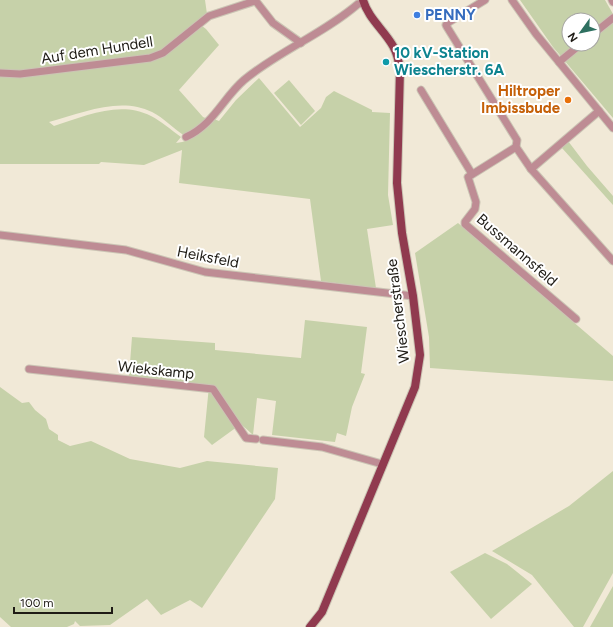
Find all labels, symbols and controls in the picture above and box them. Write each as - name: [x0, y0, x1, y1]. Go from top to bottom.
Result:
- place label: PENNY: [425, 6, 476, 24]
- marker: PENNY: [412, 10, 422, 20]
- north arrow: [561, 12, 601, 52]
- text: N: [565, 30, 581, 44]
- street label: Auf dem Hundell: [40, 32, 154, 68]
- place label: 10 kV-Station Wiescherstr. 6A: [394, 44, 504, 79]
- marker: 10 kV-Station Wiescherstr. 6A: [381, 57, 391, 67]
- place label: Hiltroper Imbissbude: [481, 82, 561, 117]
- marker: Hiltroper Imbissbude: [563, 95, 573, 105]
- street label: Bussmannsfeld: [473, 210, 561, 290]
- street label: Heiksfeld: [175, 242, 241, 272]
- street label: Wiescherstraße: [383, 258, 413, 364]
- street label: Wiekskamp: [117, 357, 195, 383]
- scale bar: [14, 589, 112, 615]
- text: 100 m: [20, 596, 54, 610]

